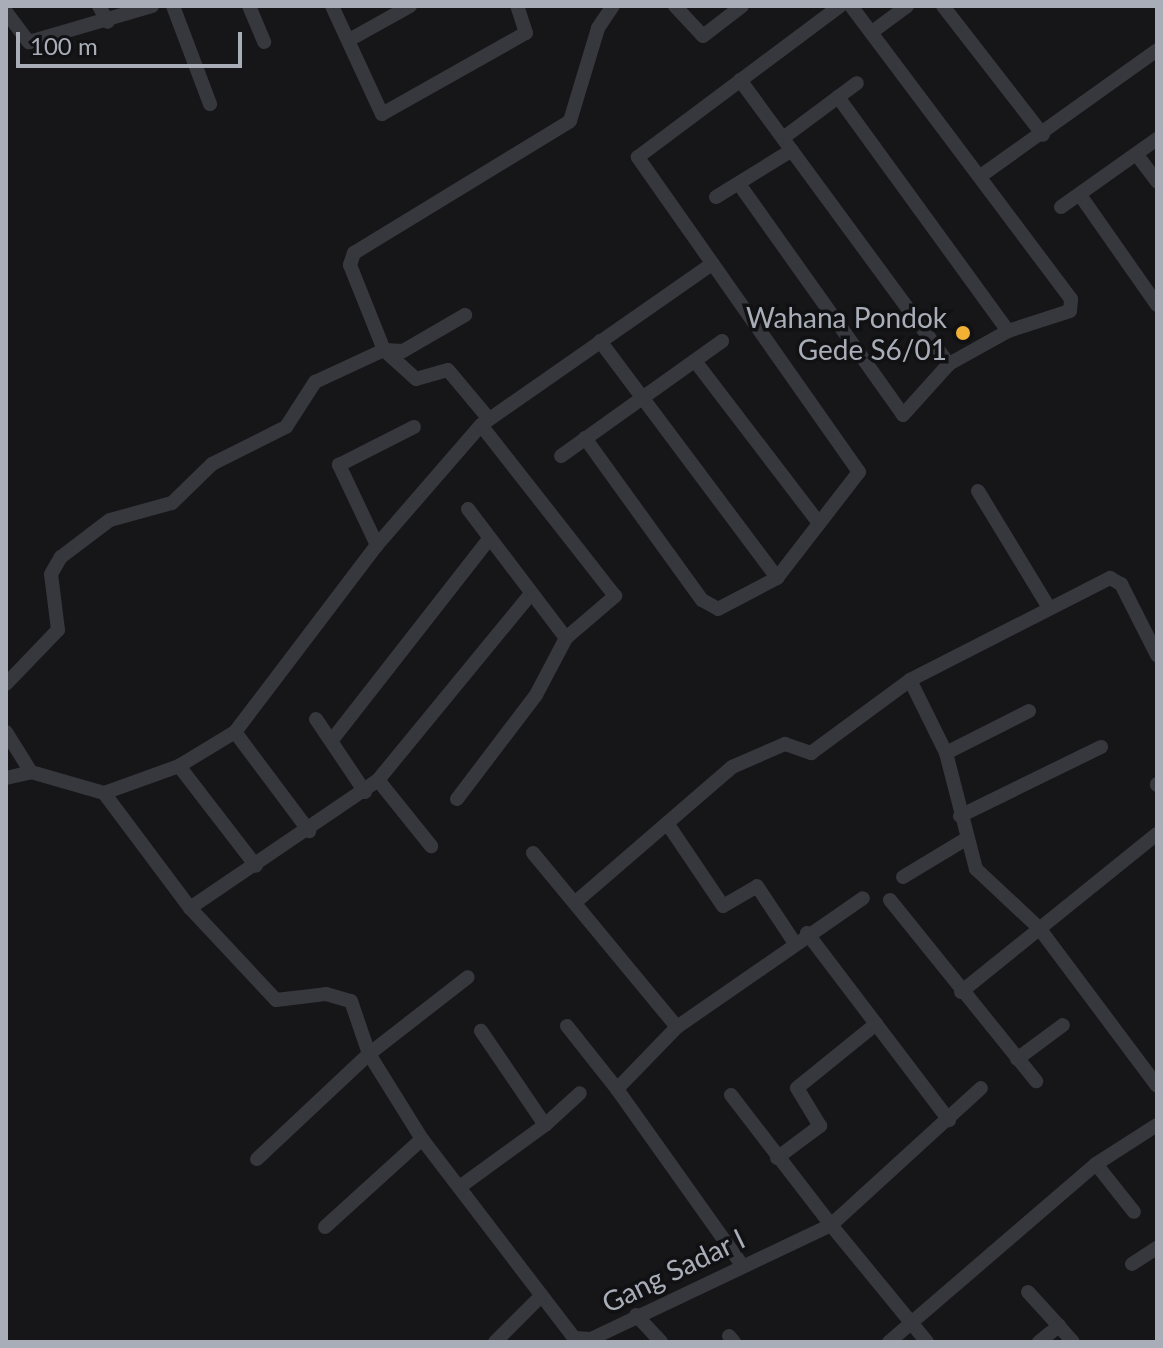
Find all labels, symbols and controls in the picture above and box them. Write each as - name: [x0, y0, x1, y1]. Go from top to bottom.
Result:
- scale bar: [20, 16, 246, 66]
- text: 100 m: [30, 31, 98, 60]
- place label: Wahana Pondok Gede S6/01: [746, 300, 947, 366]
- marker: Wahana Pondok Gede S6/01: [954, 324, 972, 342]
- street label: Gang Sadar I: [596, 1221, 750, 1319]

